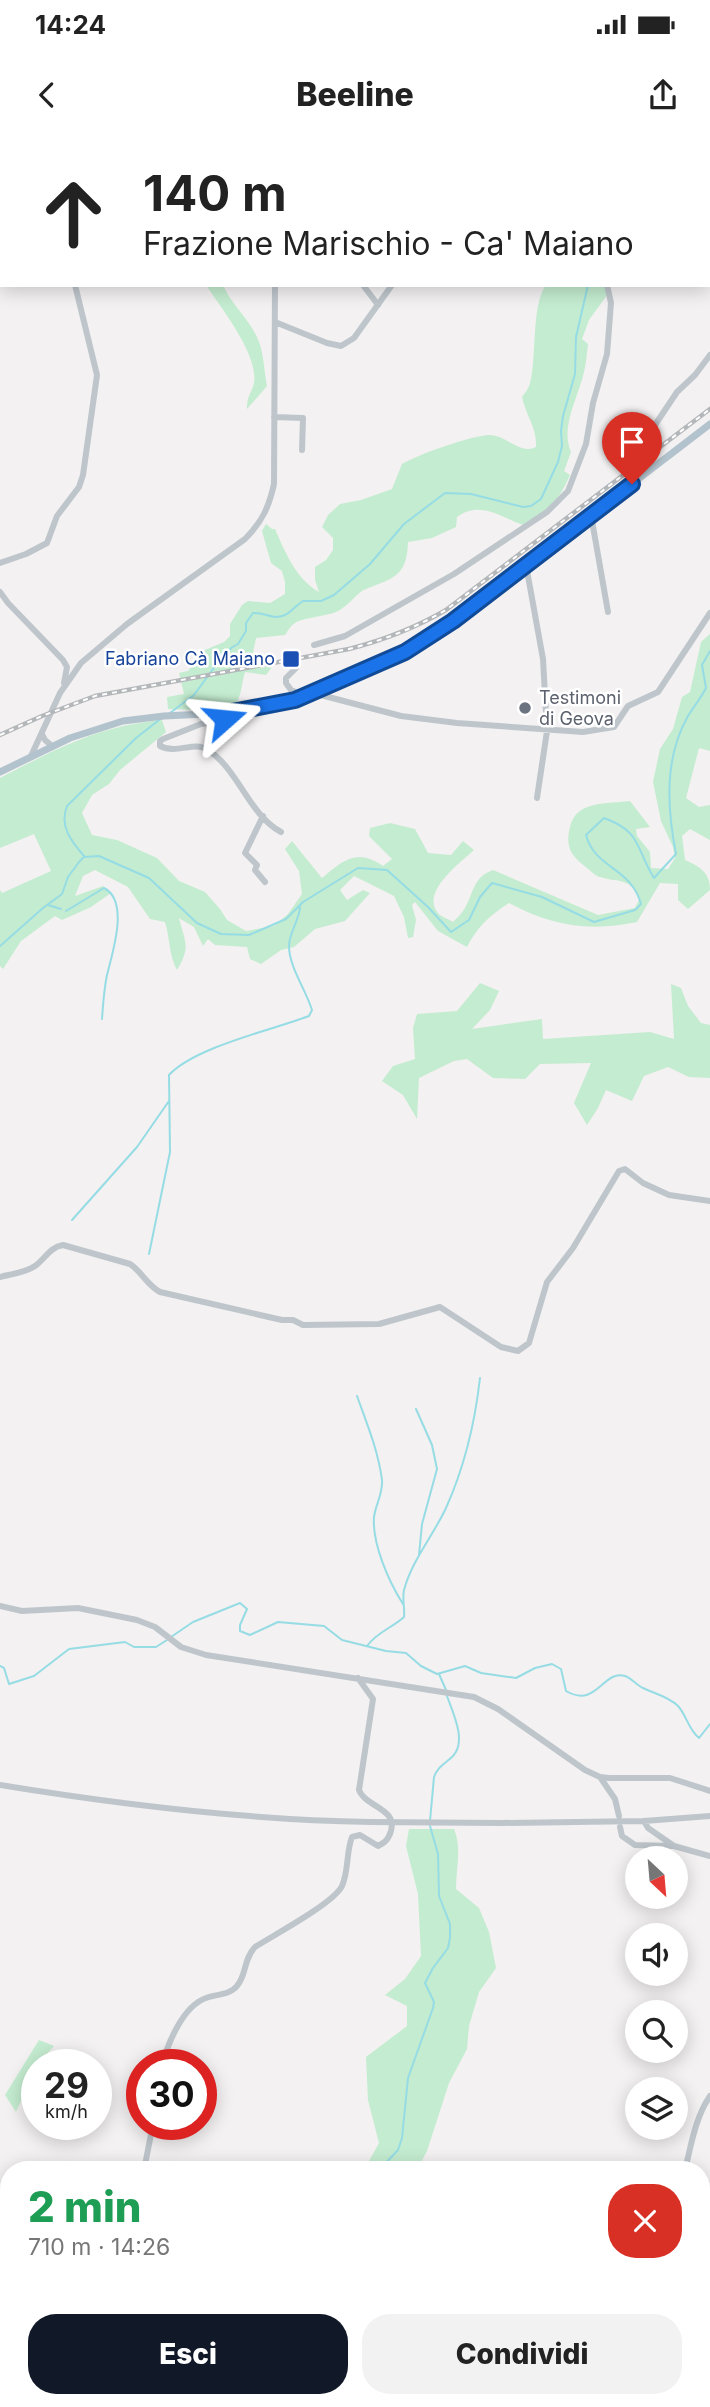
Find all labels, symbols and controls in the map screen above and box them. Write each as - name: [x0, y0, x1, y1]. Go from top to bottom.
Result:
- text: 14:24: [35, 9, 106, 40]
- text: Beeline: [296, 75, 414, 114]
- icon: back: [28, 76, 66, 114]
- icon: share: [644, 76, 682, 114]
- text: 140 m: [143, 164, 287, 223]
- icon: ahead: [28, 168, 119, 259]
- text: Frazione Marischio - Ca' Maiano: [143, 224, 634, 263]
- pin: [602, 412, 662, 484]
- icon: arrive: [613, 423, 651, 461]
- place label: Fabriano Cà Maiano: [105, 648, 275, 669]
- marker: Fabriano Cà Maiano: [281, 649, 301, 669]
- position arrow: [188, 682, 262, 756]
- place label: Testimoni di Geova: [539, 687, 621, 729]
- marker: Testimoni di Geova: [517, 700, 533, 716]
- north arrow: [625, 1846, 688, 1909]
- map controls: [625, 1846, 688, 2140]
- button: sound: [625, 1923, 688, 1986]
- button: search: [625, 2000, 688, 2063]
- speed limit sign: 30: [126, 2049, 217, 2140]
- text: 29: [44, 2064, 89, 2106]
- button: layers: [625, 2077, 688, 2140]
- text: km/h: [45, 2101, 88, 2122]
- text: 2 min: [28, 2181, 142, 2232]
- button: close: [608, 2184, 682, 2258]
- text: 710 m · 14:26: [28, 2233, 170, 2261]
- button: Esci: [28, 2314, 348, 2394]
- button: Condividi: [362, 2314, 682, 2394]

